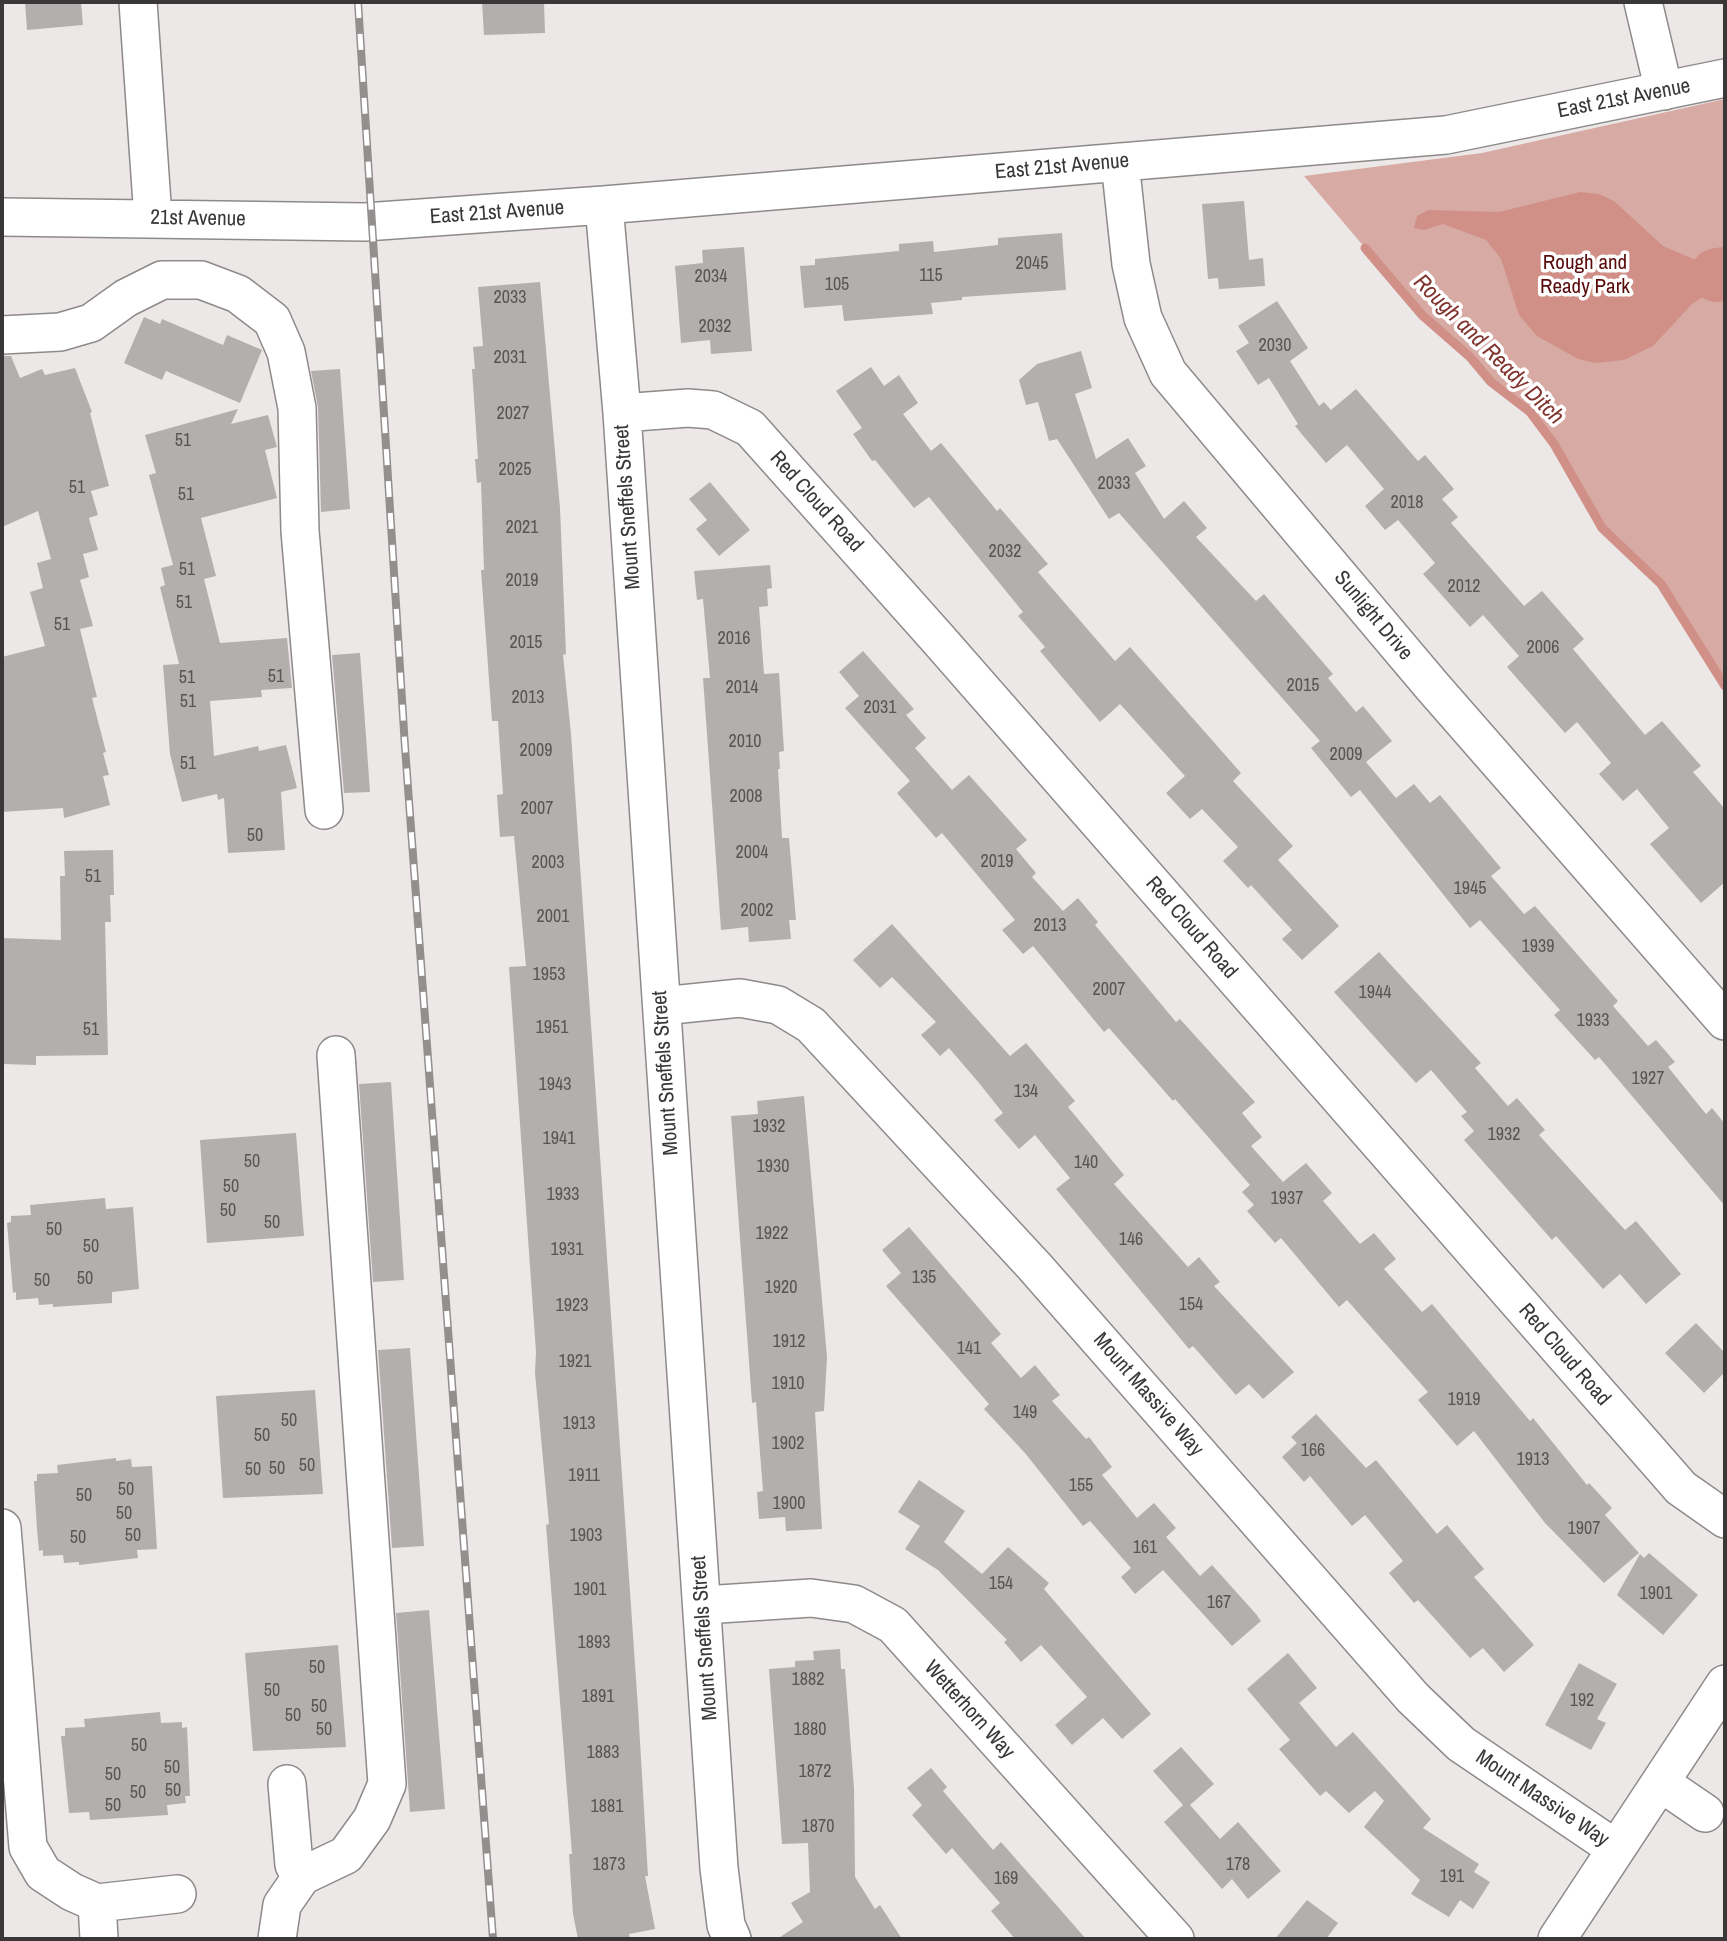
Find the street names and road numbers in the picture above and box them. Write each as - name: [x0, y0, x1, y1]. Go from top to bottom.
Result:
- street label: East 21st Avenue: [1555, 74, 1693, 124]
- street label: East 21st Avenue: [994, 149, 1130, 185]
- street label: East 21st Avenue: [429, 196, 565, 230]
- street label: 21st Avenue: [150, 206, 246, 232]
- street label: Mount Sneffels Street: [610, 424, 646, 590]
- street label: Red Cloud Road: [764, 446, 868, 558]
- street label: Sunlight Drive: [1328, 566, 1418, 666]
- street label: Red Cloud Road: [1140, 872, 1242, 984]
- street label: Mount Sneffels Street: [648, 990, 684, 1156]
- street label: Red Cloud Road: [1513, 1299, 1615, 1411]
- street label: Mount Massive Way: [1088, 1328, 1208, 1462]
- street label: Mount Sneffels Street: [687, 1555, 723, 1721]
- street label: Wetterhorn Way: [918, 1656, 1020, 1764]
- street label: Mount Massive Way: [1471, 1745, 1613, 1853]

